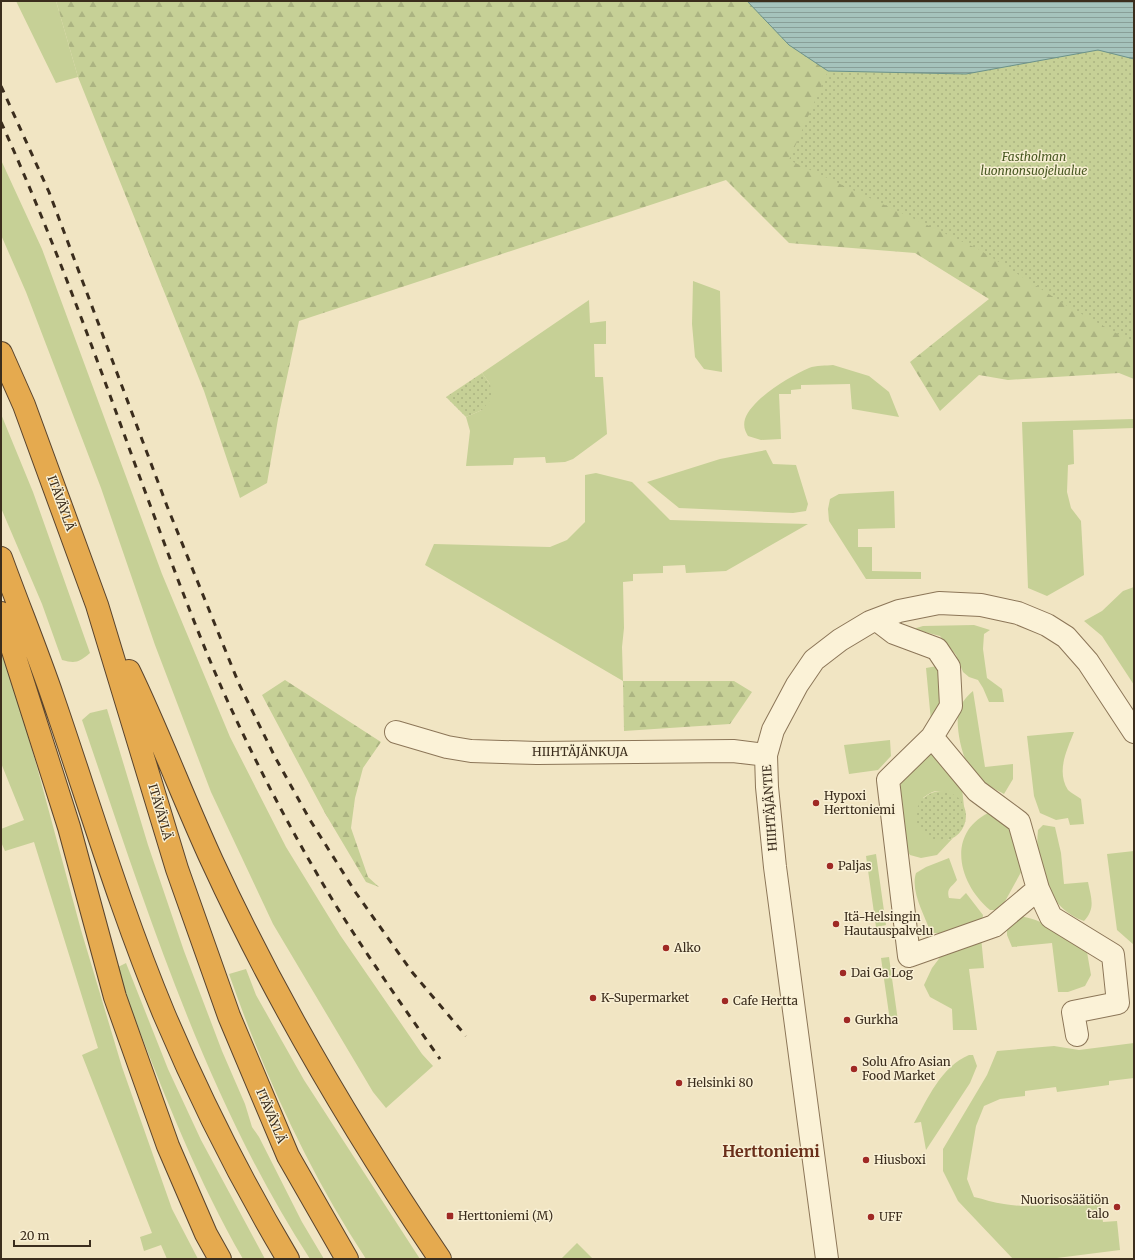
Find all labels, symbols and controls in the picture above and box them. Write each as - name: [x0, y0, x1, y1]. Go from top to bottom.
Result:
- park label: Fastholman luonnonsuojelualue: [981, 149, 1087, 178]
- street label: ITÄVÄYLÄ: [45, 473, 79, 533]
- street label: HIIHTÄJÄNKUJA: [532, 744, 629, 759]
- street label: HIIHTÄJÄNTIE: [759, 764, 780, 852]
- street label: ITÄVÄYLÄ: [145, 782, 176, 842]
- place label: Hypoxi Herttoniemi: [824, 788, 895, 817]
- marker: Hypoxi Herttoniemi: [811, 798, 821, 808]
- place label: Paljas: [838, 858, 872, 873]
- marker: Paljas: [825, 861, 835, 871]
- place label: Itä-Helsingin Hautauspalvelu: [844, 909, 934, 938]
- marker: Itä-Helsingin Hautauspalvelu: [831, 919, 841, 929]
- place label: Alko: [673, 940, 701, 955]
- marker: Alko: [661, 943, 671, 953]
- place label: Dai Ga Log: [851, 965, 914, 980]
- marker: Dai Ga Log: [838, 968, 848, 978]
- place label: K-Supermarket: [601, 990, 690, 1005]
- marker: K-Supermarket: [588, 993, 598, 1003]
- place label: Cafe Hertta: [733, 993, 799, 1008]
- marker: Cafe Hertta: [720, 996, 730, 1006]
- place label: Gurkha: [855, 1012, 899, 1027]
- marker: Gurkha: [842, 1015, 852, 1025]
- place label: Solu Afro Asian Food Market: [862, 1054, 951, 1083]
- marker: Solu Afro Asian Food Market: [849, 1064, 859, 1074]
- place label: Helsinki 80: [687, 1075, 754, 1090]
- marker: Helsinki 80: [674, 1078, 684, 1088]
- street label: ITÄVÄYLÄ: [253, 1086, 290, 1146]
- district label: Herttoniemi: [722, 1141, 820, 1161]
- place label: Hiusboxi: [874, 1152, 926, 1167]
- marker: Hiusboxi: [861, 1155, 871, 1165]
- place label: Nuorisosäätiön talo: [1021, 1192, 1109, 1221]
- marker: Nuorisosäätiön talo: [1112, 1202, 1122, 1212]
- place label: Herttoniemi (M): [458, 1208, 553, 1223]
- place label: UFF: [879, 1209, 903, 1224]
- marker: Herttoniemi (M): [445, 1211, 455, 1221]
- marker: UFF: [866, 1212, 876, 1222]
- scale bar: [14, 1222, 90, 1248]
- text: 20 m: [20, 1228, 49, 1243]

